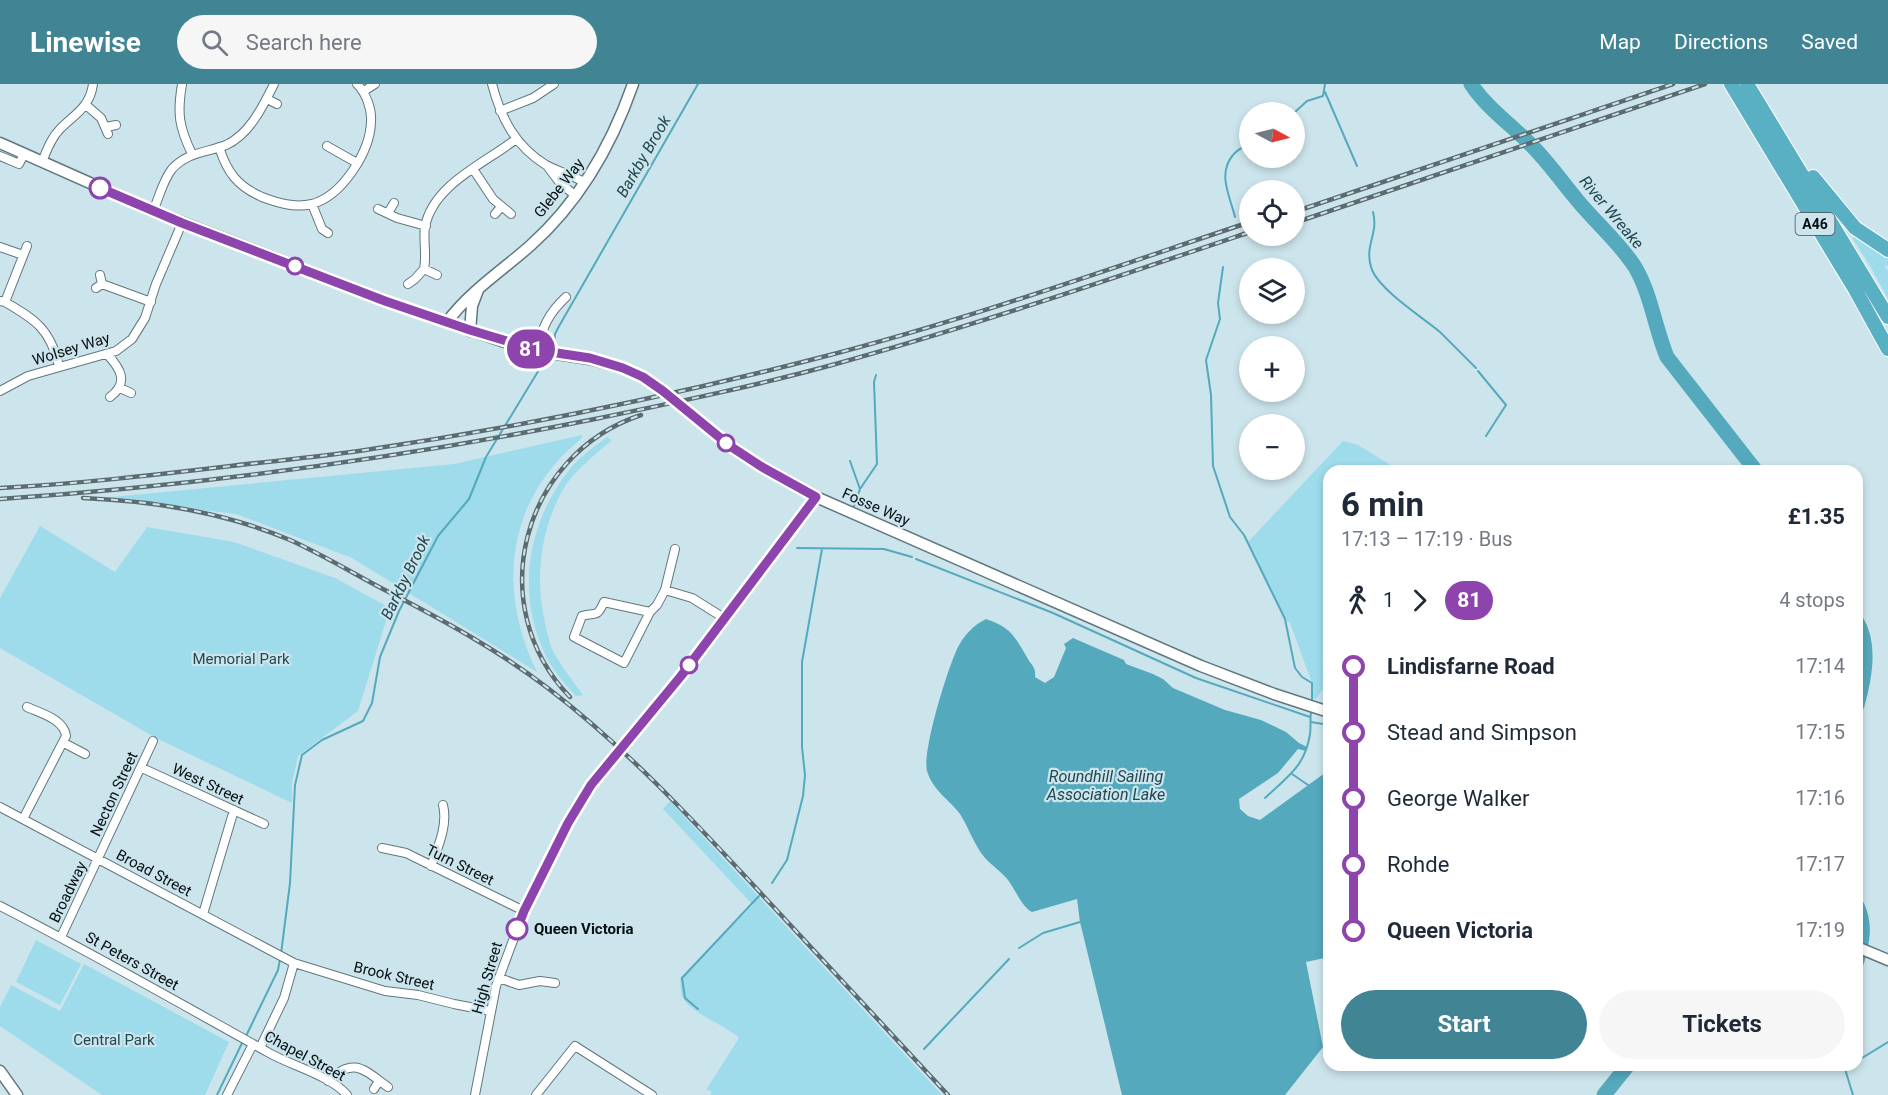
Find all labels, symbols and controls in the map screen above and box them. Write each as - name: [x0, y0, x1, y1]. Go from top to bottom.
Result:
- search box: [177, 15, 597, 69]
- text: Linewise: [30, 26, 141, 59]
- icon: search: [198, 26, 231, 59]
- text: Search here: [246, 30, 362, 55]
- text: Map: [1599, 30, 1641, 54]
- text: Directions: [1674, 30, 1768, 54]
- text: Saved: [1801, 30, 1858, 54]
- north arrow: [1239, 102, 1305, 168]
- map controls: [1239, 102, 1305, 480]
- water label: Barkby Brook: [612, 111, 675, 201]
- street label: Glebe Way: [530, 155, 588, 221]
- water label: River Wreake: [1576, 172, 1648, 253]
- unlabelled marker: [89, 177, 111, 199]
- button: locate: [1239, 180, 1305, 246]
- road number: A46: [1796, 213, 1834, 235]
- unlabelled marker: [286, 257, 304, 275]
- button: layers: [1239, 258, 1305, 324]
- street label: Wolsey Way: [30, 329, 112, 369]
- line badge: 81: [504, 330, 558, 368]
- button: +: [1239, 336, 1305, 402]
- text: 81: [519, 337, 543, 361]
- button: −: [1239, 414, 1305, 480]
- unlabelled marker: [717, 434, 735, 452]
- street label: Fosse Way: [839, 484, 913, 530]
- text: 6 min: [1341, 485, 1424, 524]
- text: £1.35: [1788, 504, 1845, 529]
- text: 17:13 – 17:19 · Bus: [1341, 527, 1513, 551]
- water label: Barkby Brook: [377, 531, 435, 623]
- icon: walk: [1341, 584, 1374, 617]
- icon: forward: [1403, 584, 1436, 617]
- text: 1: [1383, 588, 1394, 612]
- text: 81: [1457, 588, 1481, 612]
- text: 4 stops: [1779, 588, 1845, 612]
- park label: Memorial Park: [192, 650, 290, 668]
- text: Lindisfarne Road: [1387, 654, 1555, 679]
- text: 17:14: [1795, 654, 1845, 678]
- unlabelled marker: [680, 656, 698, 674]
- text: Stead and Simpson: [1387, 720, 1577, 745]
- text: 17:15: [1795, 720, 1845, 744]
- street label: Necton Street: [87, 749, 142, 839]
- street label: West Street: [169, 760, 247, 808]
- water label: Roundhill Sailing Association Lake: [1046, 767, 1165, 804]
- text: George Walker: [1387, 786, 1529, 811]
- text: 17:16: [1795, 786, 1845, 810]
- street label: Turn Street: [423, 841, 497, 889]
- street label: Broad Street: [113, 846, 195, 900]
- text: Rohde: [1387, 852, 1449, 877]
- text: 17:17: [1795, 852, 1845, 876]
- street label: Broadway: [45, 858, 91, 926]
- marker: Queen Victoria: [506, 918, 528, 940]
- text: Queen Victoria: [1387, 918, 1533, 943]
- text: 17:19: [1795, 918, 1845, 942]
- place label: Queen Victoria: [534, 920, 634, 938]
- street label: St Peters Street: [82, 928, 182, 994]
- street label: High Street: [468, 940, 506, 1016]
- street label: Brook Street: [352, 958, 436, 994]
- button: Start: [1341, 990, 1587, 1059]
- button: Tickets: [1599, 990, 1845, 1059]
- street label: Chapel Street: [261, 1027, 349, 1085]
- park label: Central Park: [73, 1031, 155, 1049]

